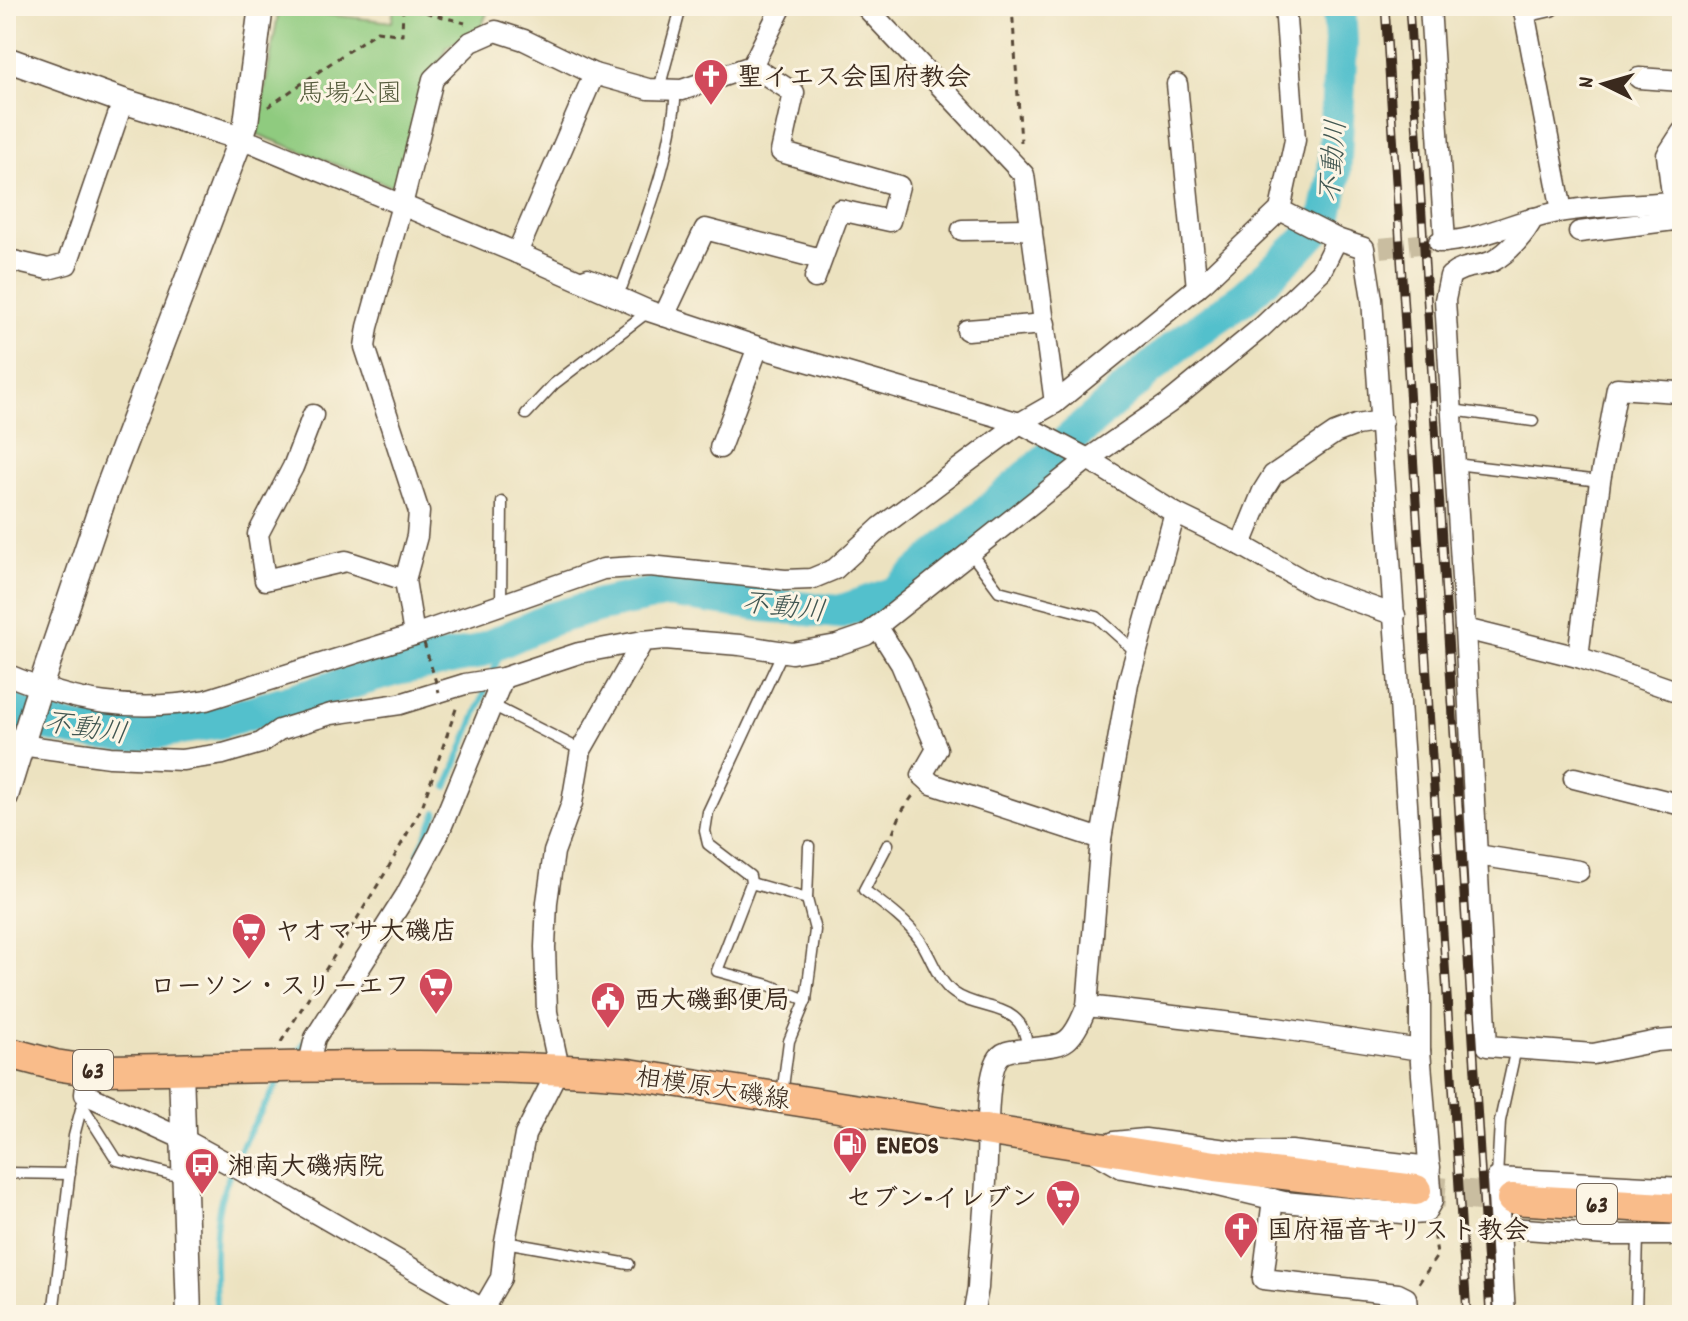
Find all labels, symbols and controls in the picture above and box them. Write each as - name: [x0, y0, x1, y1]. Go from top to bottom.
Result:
- north arrow: [1564, 44, 1644, 124]
- church icon: 聖イエス会国府教会: [692, 57, 730, 107]
- place label: 聖イエス会国府教会: [737, 61, 971, 98]
- text: N: [1572, 76, 1603, 89]
- park label: 馬場公園: [298, 77, 402, 114]
- water label: 不動川: [1312, 118, 1360, 205]
- water label: 不動川: [739, 585, 828, 635]
- water label: 不動川: [41, 705, 130, 757]
- supermarket icon: ヤオマサ大磯店: [230, 911, 268, 961]
- place label: ヤオマサ大磯店: [275, 915, 457, 952]
- supermarket icon: ローソン・スリーエフ: [417, 966, 455, 1016]
- place label: ローソン・スリーエフ: [150, 970, 410, 1007]
- public building icon: 西大磯郵便局: [589, 980, 627, 1030]
- place label: 西大磯郵便局: [634, 984, 790, 1021]
- road number: 63: [73, 1050, 113, 1090]
- street label: 相模原大磯線: [633, 1060, 792, 1121]
- fuel station icon: ENEOS: [831, 1125, 869, 1175]
- place label: ENEOS: [876, 1129, 939, 1166]
- bus stop icon: 湘南大磯病院: [183, 1146, 221, 1196]
- place label: 湘南大磯病院: [228, 1150, 384, 1187]
- supermarket icon: セブン-イレブン: [1044, 1178, 1082, 1228]
- place label: セブン-イレブン: [846, 1182, 1037, 1219]
- road number: 63: [1577, 1184, 1617, 1224]
- church icon: 国府福音キリスト教会: [1222, 1210, 1260, 1260]
- place label: 国府福音キリスト教会: [1267, 1214, 1529, 1251]

